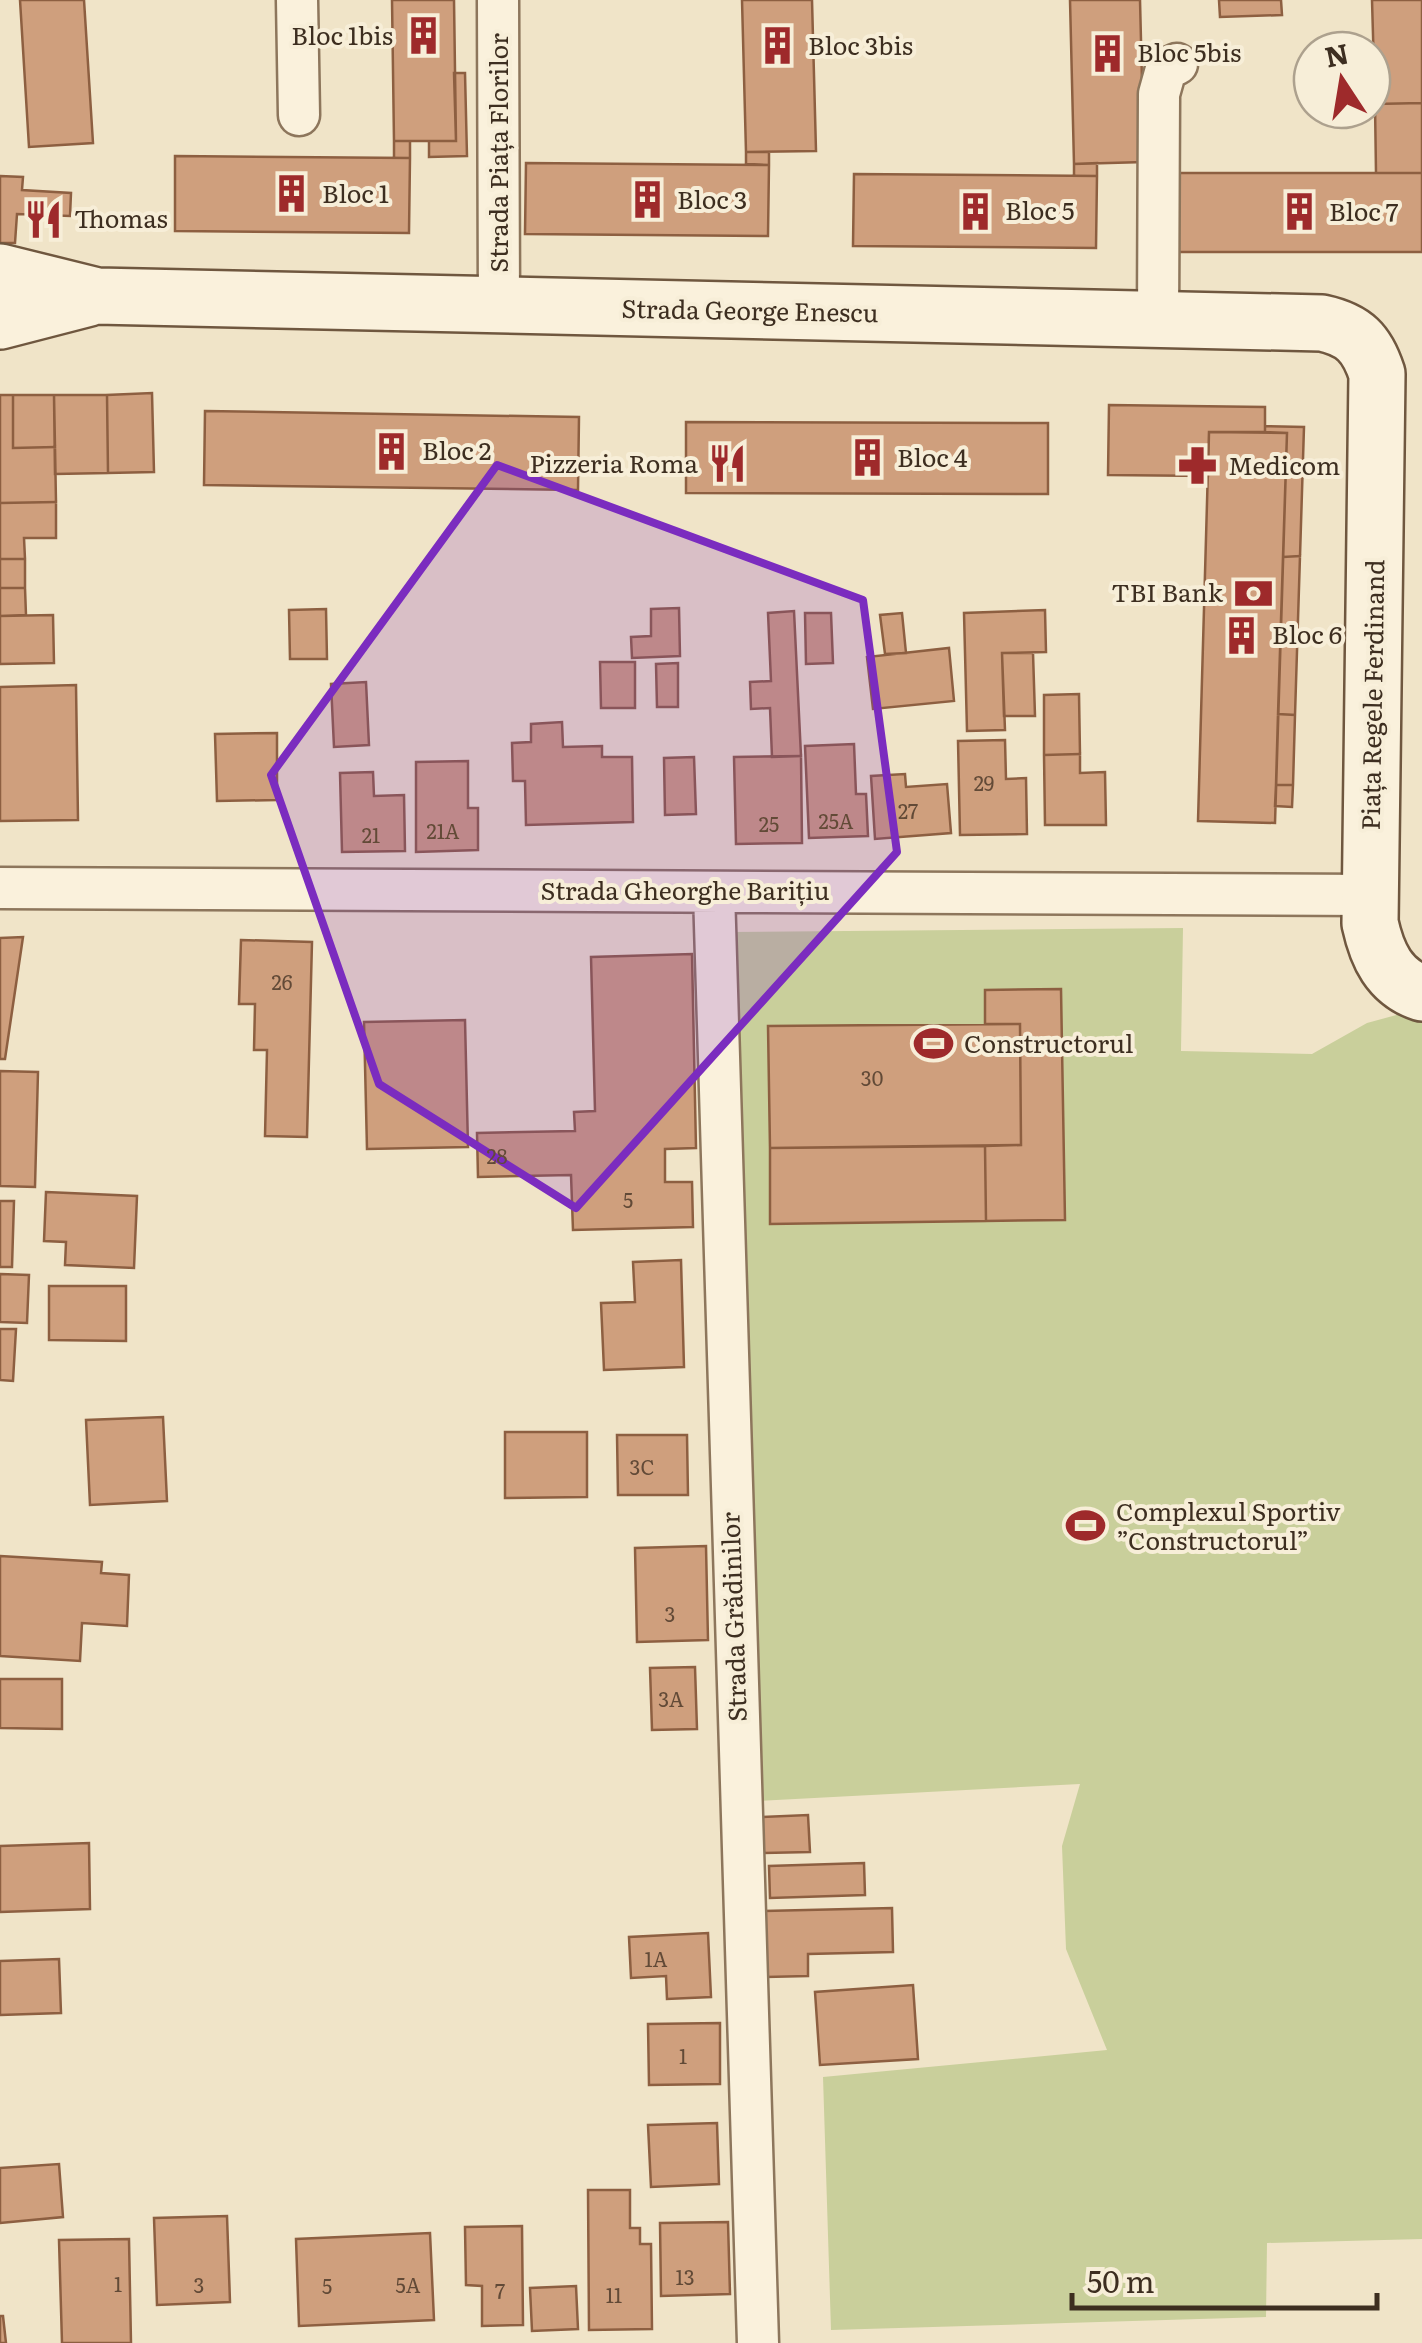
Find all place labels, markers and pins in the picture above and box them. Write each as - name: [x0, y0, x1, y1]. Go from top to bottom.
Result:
- building icon: Bloc 1bis: [402, 15, 444, 57]
- place label: Bloc 1bis: [291, 16, 393, 53]
- building icon: Bloc 3bis: [757, 25, 799, 67]
- place label: Bloc 3bis: [808, 26, 913, 63]
- building icon: Bloc 5bis: [1086, 32, 1128, 74]
- place label: Bloc 5bis: [1137, 33, 1241, 70]
- building icon: Bloc 1: [271, 173, 313, 215]
- place label: Bloc 1: [322, 174, 389, 211]
- building icon: Bloc 3: [626, 179, 668, 221]
- place label: Bloc 3: [677, 180, 747, 217]
- building icon: Bloc 5: [954, 190, 996, 232]
- place label: Bloc 5: [1005, 191, 1074, 228]
- building icon: Bloc 7: [1278, 191, 1320, 233]
- place label: Bloc 7: [1329, 192, 1399, 229]
- restaurant icon: Thomas: [23, 198, 65, 240]
- place label: Thomas: [74, 199, 168, 236]
- building icon: Bloc 2: [371, 430, 413, 472]
- place label: Bloc 2: [422, 431, 491, 468]
- building icon: Bloc 4: [846, 437, 888, 479]
- place label: Bloc 4: [897, 438, 968, 475]
- restaurant icon: Pizzeria Roma: [707, 443, 749, 485]
- place label: Pizzeria Roma: [529, 444, 699, 481]
- pharmacy icon: Medicom: [1177, 445, 1219, 487]
- place label: Medicom: [1228, 446, 1340, 483]
- bank icon: TBI Bank: [1232, 572, 1274, 614]
- place label: TBI Bank: [1111, 573, 1224, 610]
- building icon: Bloc 6: [1221, 614, 1263, 656]
- place label: Bloc 6: [1272, 615, 1342, 652]
- sports icon: Constructorul: [913, 1023, 955, 1065]
- place label: Constructorul: [964, 1024, 1133, 1061]
- place label: Complexul Sportiv ”Constructorul”: [1116, 1492, 1341, 1558]
- sports icon: Complexul Sportiv ”Constructorul”: [1065, 1505, 1107, 1547]

